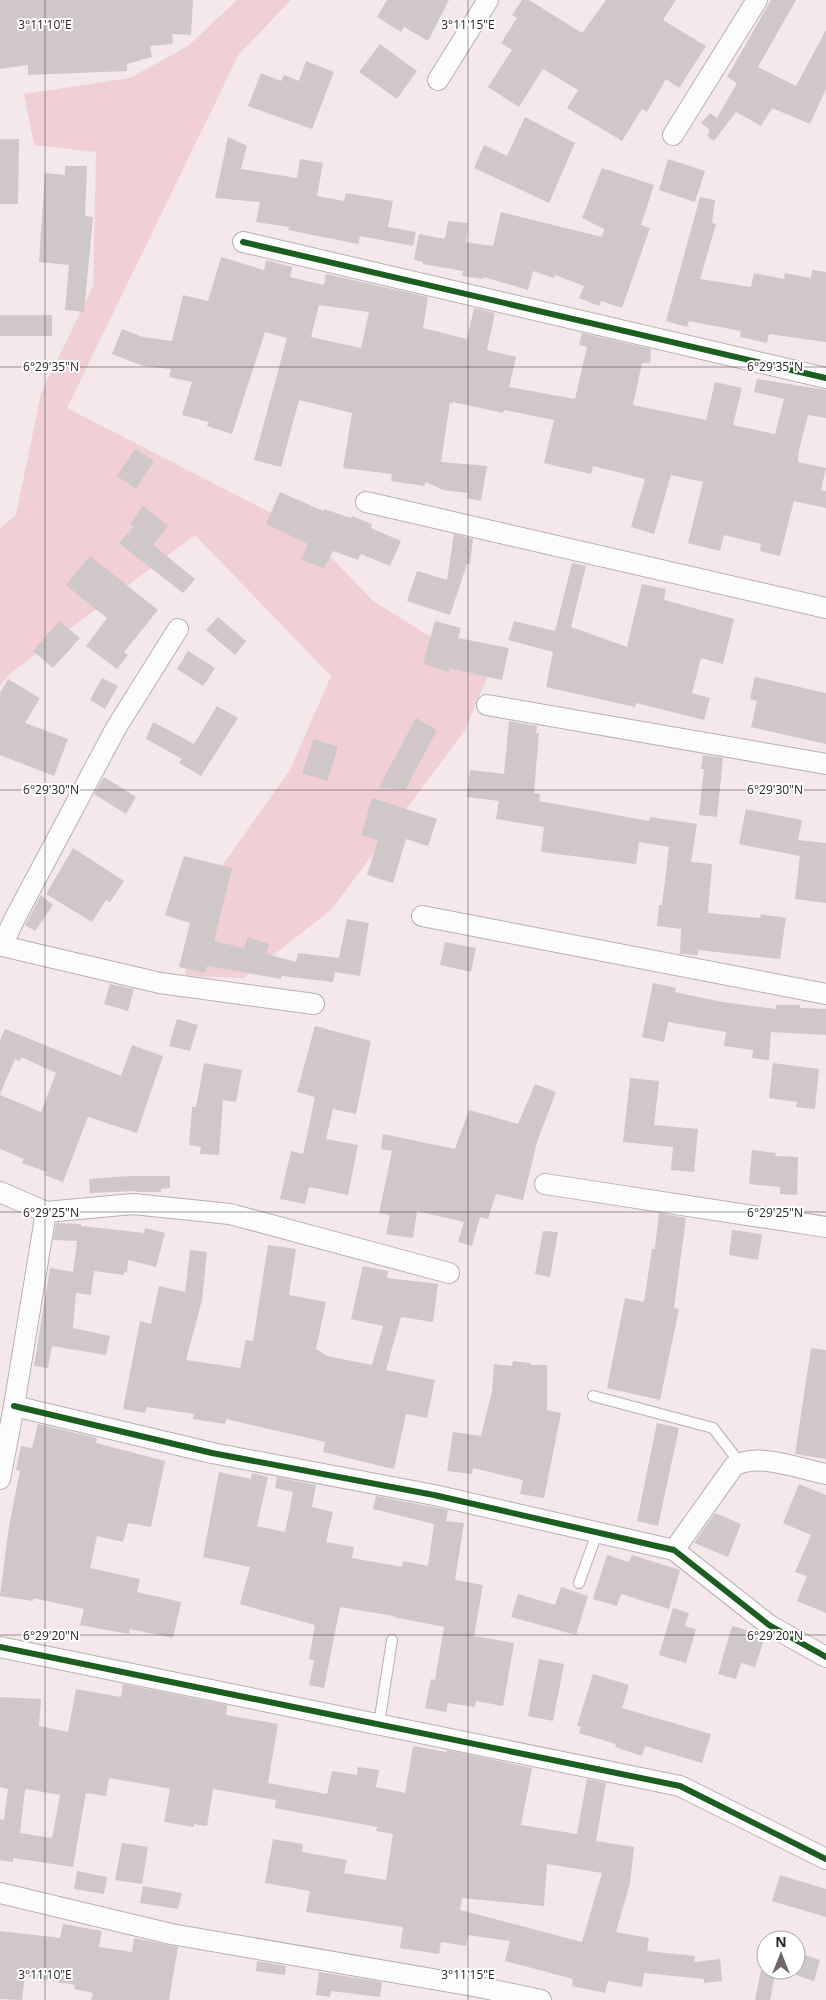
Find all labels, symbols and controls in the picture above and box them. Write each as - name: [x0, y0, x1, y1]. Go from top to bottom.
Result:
- text: 3°11'10"E: [18, 16, 72, 33]
- text: 3°11'15"E: [441, 16, 495, 33]
- text: 6°29'35"N: [23, 358, 79, 375]
- text: 6°29'35"N: [747, 358, 803, 375]
- text: 6°29'30"N: [23, 781, 79, 798]
- text: 6°29'30"N: [747, 781, 803, 798]
- text: 6°29'25"N: [23, 1204, 79, 1221]
- text: 6°29'25"N: [747, 1204, 803, 1221]
- text: 6°29'20"N: [23, 1627, 79, 1644]
- text: 6°29'20"N: [747, 1627, 803, 1644]
- north arrow: [756, 1930, 806, 1980]
- text: N: [775, 1932, 787, 1951]
- text: 3°11'10"E: [18, 1966, 72, 1983]
- text: 3°11'15"E: [441, 1966, 495, 1983]

